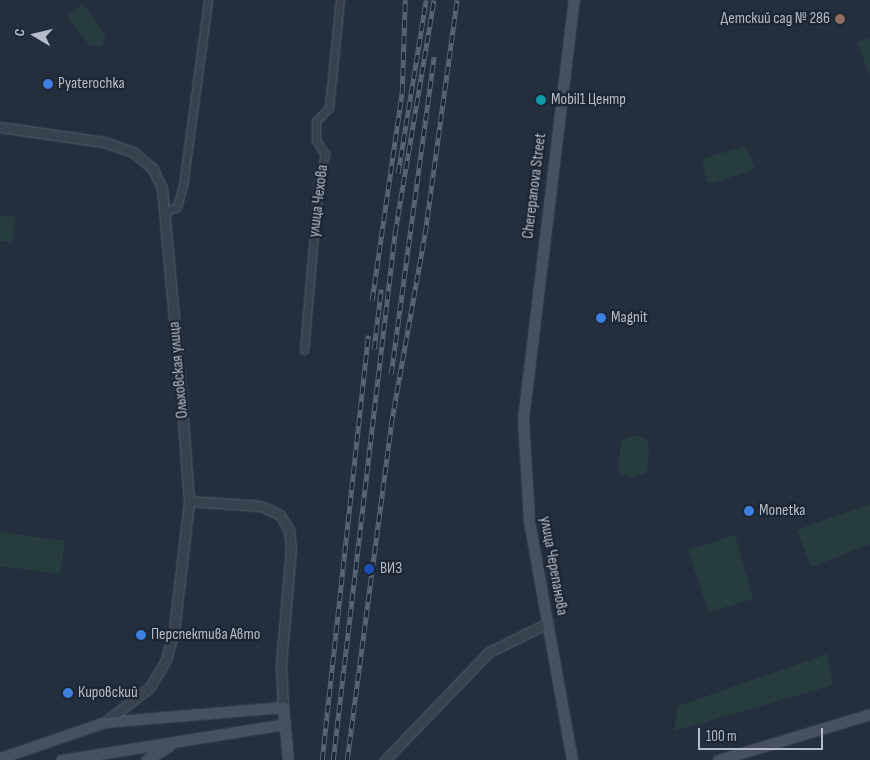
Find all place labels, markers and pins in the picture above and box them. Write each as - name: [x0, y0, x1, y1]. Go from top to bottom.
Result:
- place label: Детский сад № 286: [721, 9, 830, 29]
- marker: Детский сад № 286: [834, 13, 846, 25]
- place label: Pyaterochka: [58, 74, 125, 94]
- marker: Pyaterochka: [42, 78, 54, 90]
- place label: Mobil1 Центр: [551, 90, 626, 110]
- marker: Mobil1 Центр: [535, 94, 547, 106]
- place label: Magnit: [611, 308, 648, 328]
- marker: Magnit: [595, 312, 607, 324]
- place label: Monetka: [759, 501, 806, 521]
- marker: Monetka: [743, 505, 755, 517]
- place label: ВИЗ: [380, 559, 402, 579]
- marker: ВИЗ: [362, 562, 376, 576]
- place label: Перспектива Авто: [151, 625, 260, 645]
- marker: Перспектива Авто: [135, 629, 147, 641]
- place label: Кировский: [78, 683, 138, 703]
- marker: Кировский: [62, 687, 74, 699]

